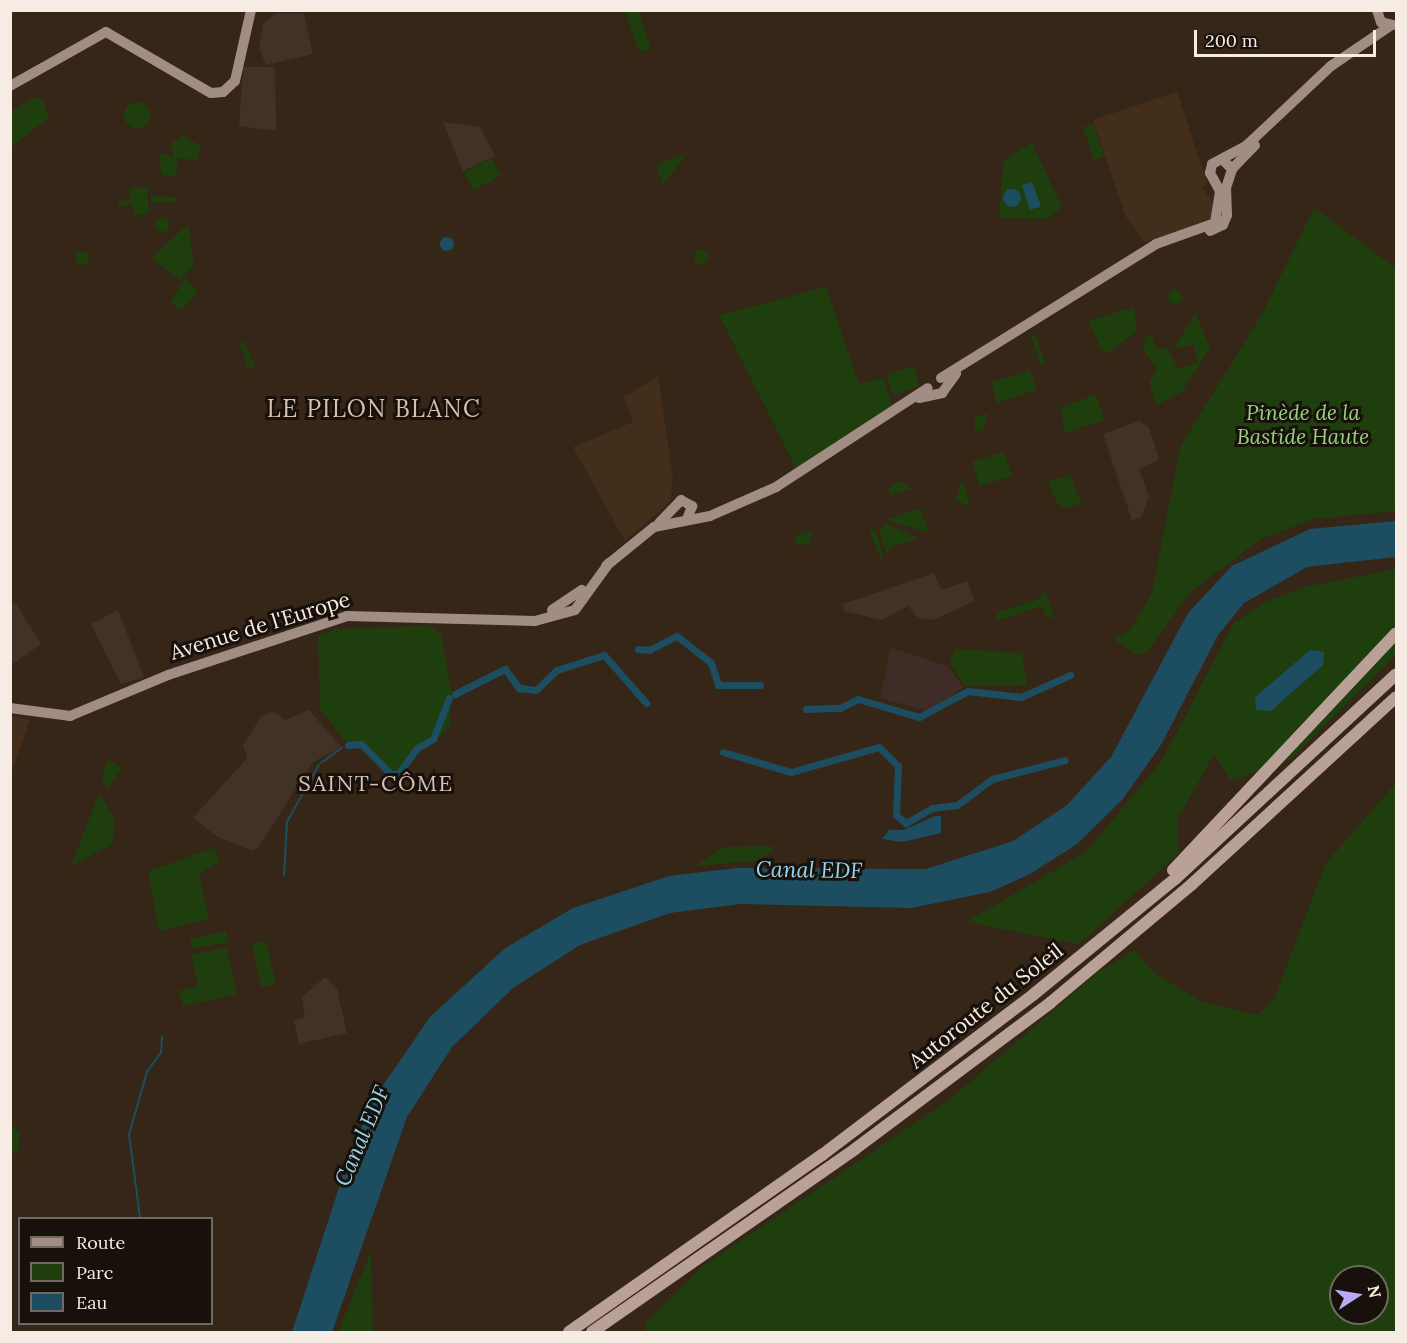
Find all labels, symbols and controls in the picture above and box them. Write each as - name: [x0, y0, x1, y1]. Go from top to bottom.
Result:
- scale bar: [1197, 18, 1378, 56]
- text: 200 m: [1205, 29, 1258, 52]
- district label: LE PILON BLANC: [267, 395, 481, 423]
- park label: Pinède de la Bastide Haute: [1237, 400, 1369, 450]
- street label: Avenue de l'Europe: [167, 587, 353, 665]
- district label: SAINT-CÔME: [298, 771, 454, 797]
- water label: Canal EDF: [756, 856, 862, 884]
- street label: Autoroute du Soleil: [904, 938, 1068, 1074]
- water label: Canal EDF: [329, 1082, 395, 1190]
- legend: [18, 1217, 213, 1325]
- text: Route: [76, 1231, 125, 1254]
- text: Parc: [76, 1261, 113, 1284]
- north arrow: [1329, 1265, 1389, 1325]
- text: N: [1364, 1284, 1386, 1300]
- text: Eau: [76, 1291, 107, 1314]

